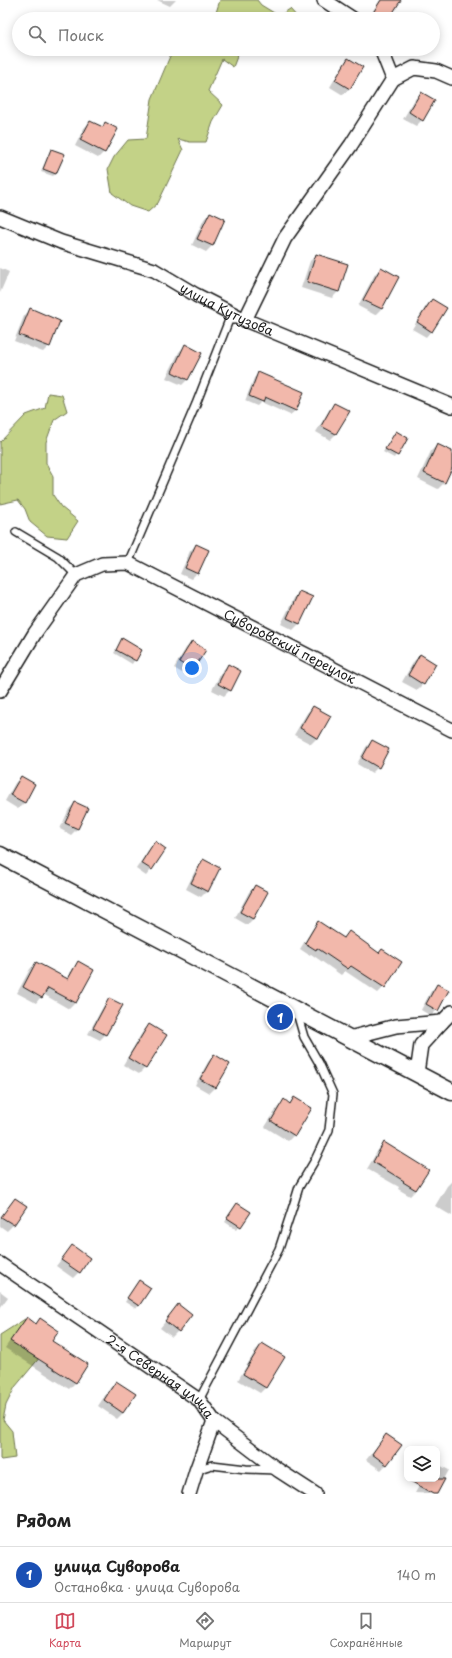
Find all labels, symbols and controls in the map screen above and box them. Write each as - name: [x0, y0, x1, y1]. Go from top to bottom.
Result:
- search box: [12, 12, 440, 56]
- icon: search: [26, 23, 48, 45]
- text: Поиск: [58, 23, 104, 46]
- street label: улица Кутузова: [177, 278, 278, 340]
- street label: Суворовский переулок: [221, 604, 360, 688]
- your location: [182, 658, 202, 678]
- pin: 1: [267, 1002, 293, 1032]
- street label: 2-я Северная улица: [103, 1329, 220, 1423]
- map controls: [404, 1446, 440, 1482]
- button: layers: [404, 1446, 440, 1482]
- text: Рядом: [16, 1507, 71, 1533]
- text: улица Суворова: [54, 1554, 180, 1577]
- text: 1: [26, 1565, 32, 1584]
- text: 140 m: [397, 1565, 436, 1584]
- text: Остановка · улица Суворова: [54, 1577, 240, 1596]
- tab: Карта: [49, 1610, 81, 1651]
- tab: Маршрут: [179, 1610, 231, 1651]
- tab: Сохранённые: [329, 1610, 403, 1651]

